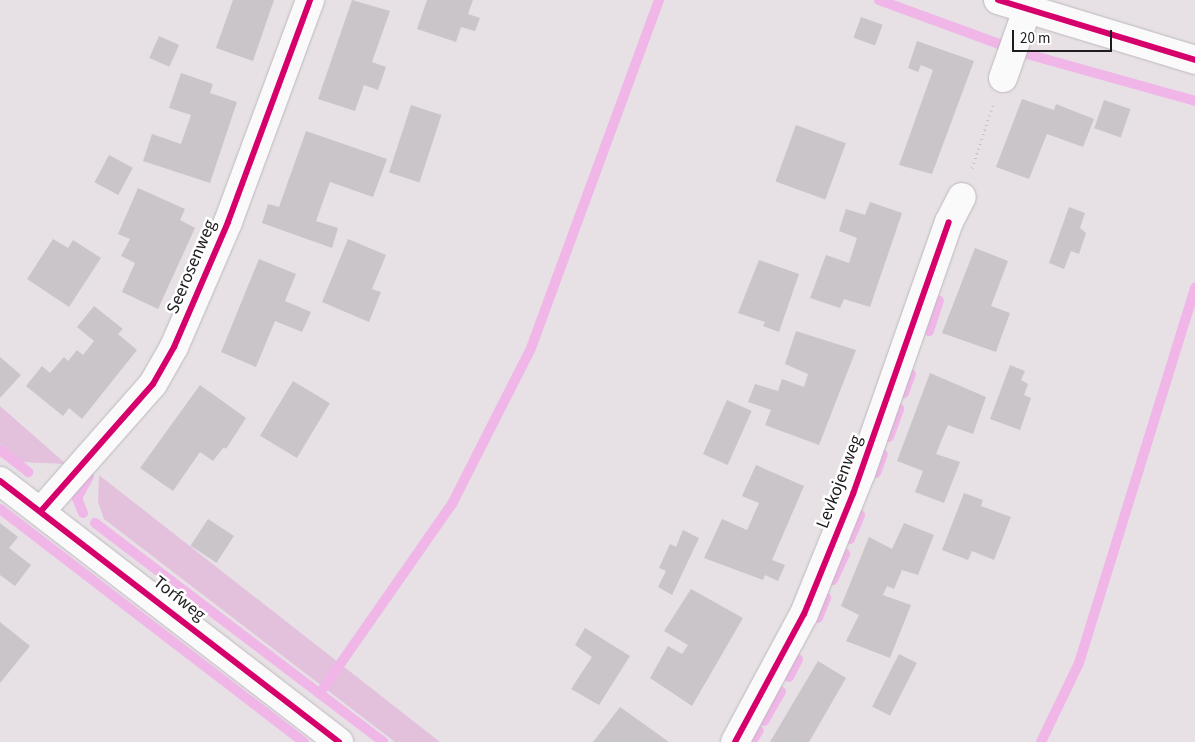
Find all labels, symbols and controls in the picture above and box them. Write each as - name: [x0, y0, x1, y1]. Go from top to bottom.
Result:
- scale bar: [1015, 20, 1115, 52]
- text: 20 m: [1020, 28, 1050, 49]
- street label: Seerosenweg: [162, 217, 222, 317]
- street label: Levkojenweg: [812, 432, 868, 532]
- street label: Torfweg: [149, 572, 209, 626]

